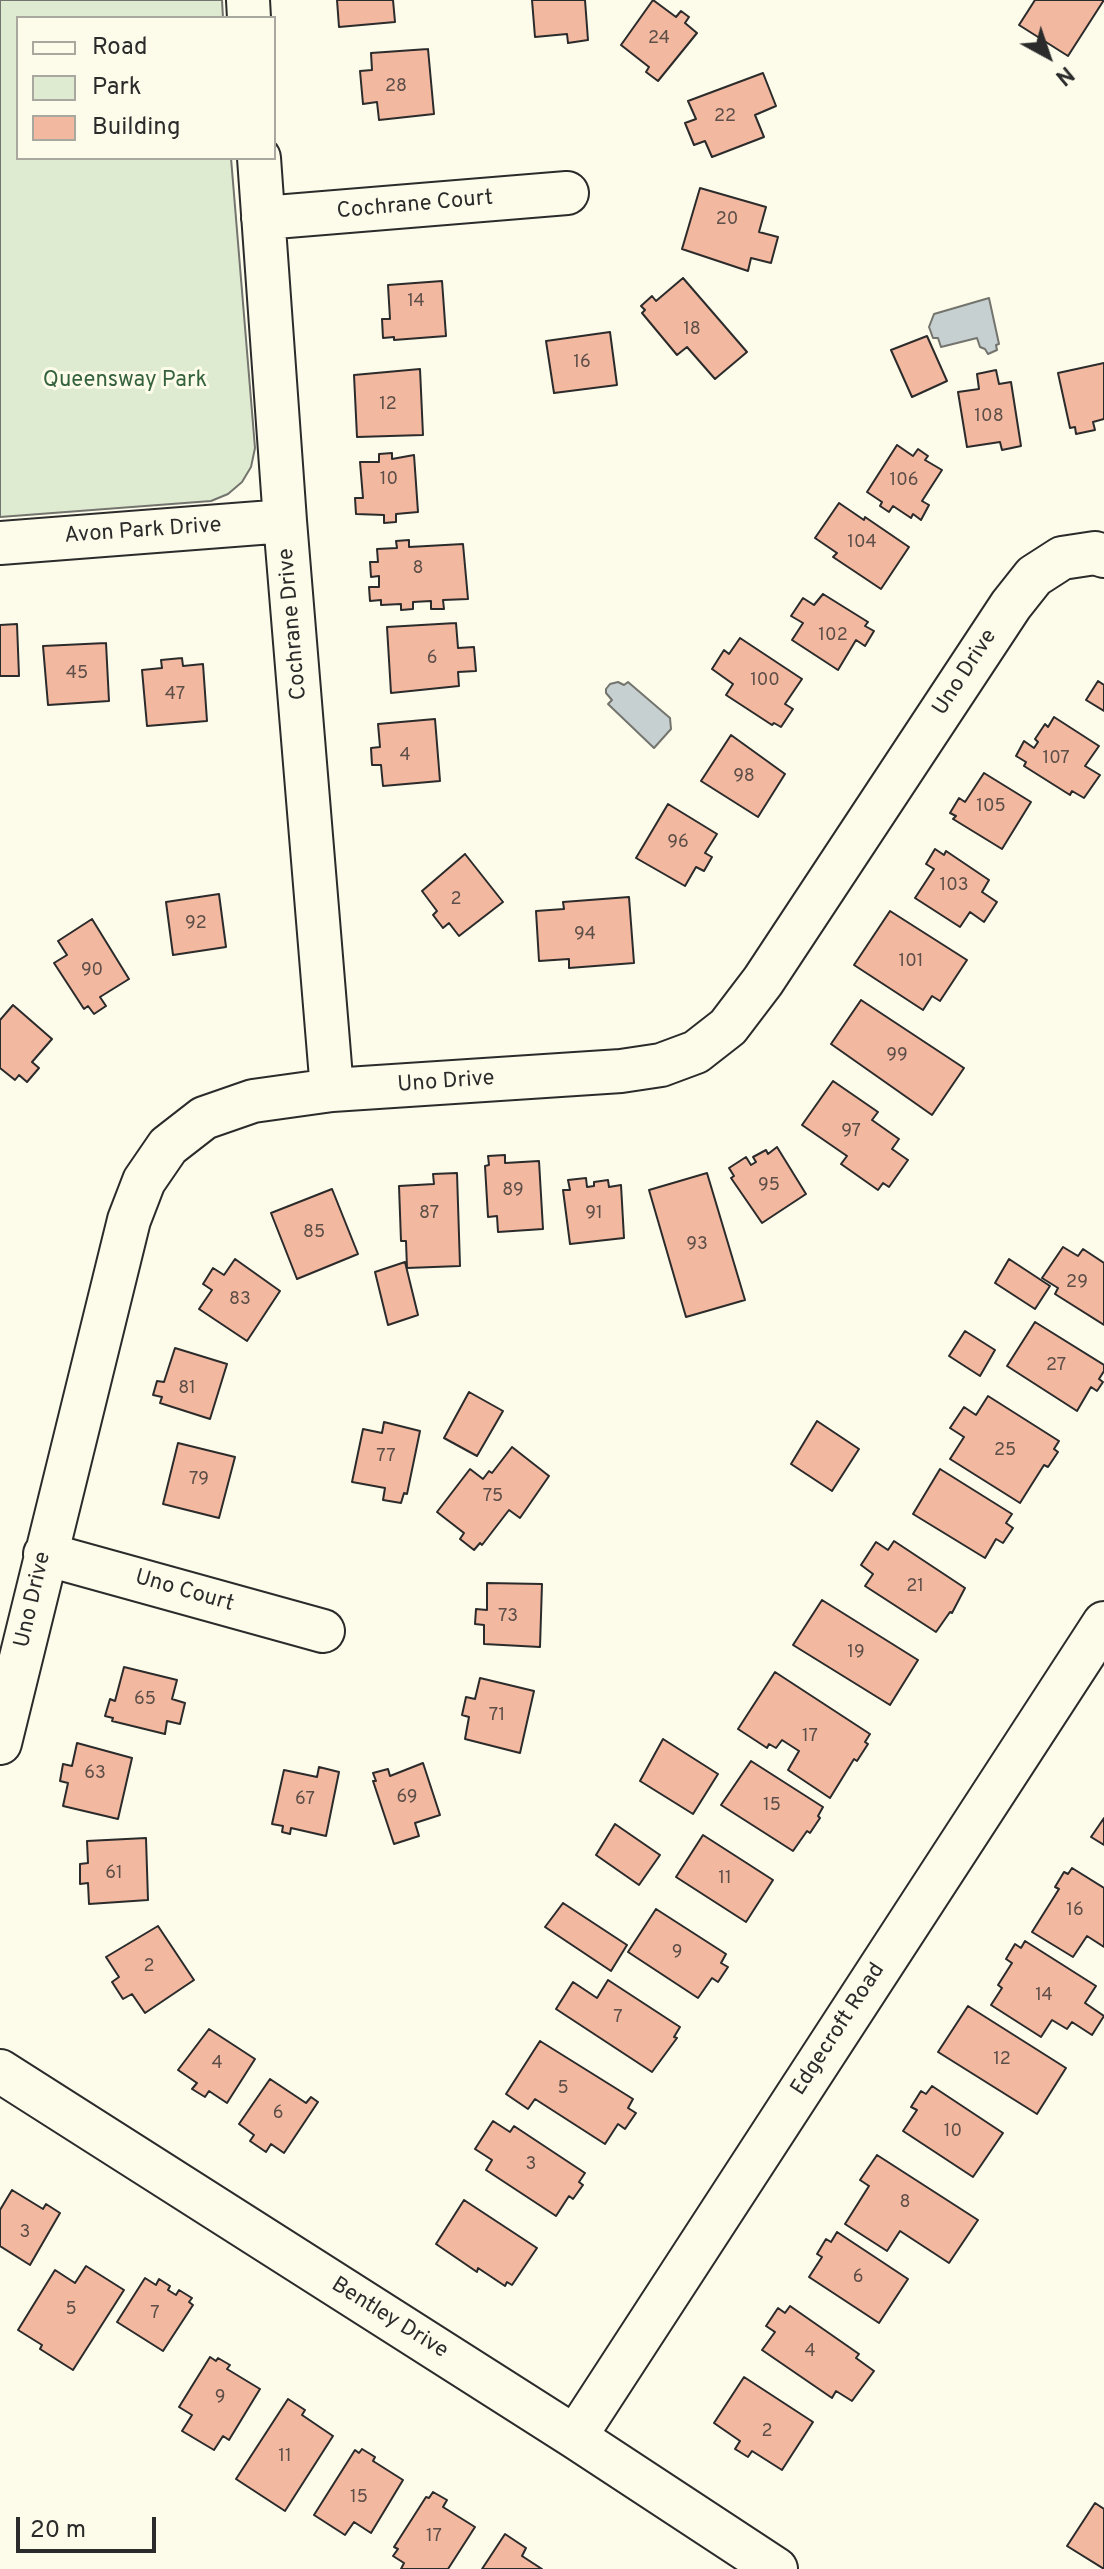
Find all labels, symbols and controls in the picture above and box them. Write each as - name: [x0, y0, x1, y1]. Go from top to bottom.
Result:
- legend: [16, 16, 276, 160]
- north arrow: [1008, 16, 1088, 96]
- house number: 24: [648, 28, 670, 50]
- text: Road: [92, 33, 148, 63]
- text: N: [1049, 59, 1078, 90]
- text: Park: [92, 73, 142, 103]
- house number: 28: [385, 76, 407, 98]
- house number: 22: [714, 106, 736, 128]
- text: Building: [92, 113, 181, 143]
- street label: Cochrane Court: [336, 186, 494, 226]
- house number: 20: [716, 209, 738, 231]
- house number: 14: [407, 291, 425, 313]
- house number: 18: [683, 319, 701, 341]
- house number: 16: [573, 352, 591, 374]
- park label: Queensway Park: [43, 369, 207, 395]
- house number: 12: [379, 394, 397, 416]
- house number: 108: [974, 406, 1004, 428]
- house number: 10: [380, 469, 398, 491]
- house number: 106: [889, 470, 919, 492]
- street label: Avon Park Drive: [64, 513, 222, 551]
- house number: 104: [847, 532, 877, 554]
- street label: Cochrane Drive: [274, 547, 314, 701]
- house number: 8: [413, 558, 423, 580]
- house number: 102: [818, 625, 848, 647]
- street label: Uno Drive: [928, 625, 1004, 721]
- house number: 6: [427, 648, 437, 670]
- house number: 45: [66, 663, 88, 685]
- house number: 100: [750, 670, 780, 692]
- house number: 47: [165, 684, 185, 706]
- house number: 4: [399, 745, 411, 767]
- house number: 107: [1042, 748, 1070, 770]
- house number: 98: [733, 766, 755, 788]
- house number: 105: [976, 796, 1006, 818]
- house number: 96: [667, 832, 689, 854]
- house number: 103: [939, 875, 969, 897]
- house number: 2: [450, 889, 462, 911]
- house number: 92: [185, 913, 207, 935]
- house number: 94: [574, 924, 596, 946]
- house number: 101: [899, 951, 923, 973]
- house number: 90: [81, 960, 103, 982]
- house number: 99: [886, 1045, 908, 1067]
- street label: Uno Drive: [396, 1066, 496, 1100]
- house number: 97: [841, 1121, 861, 1143]
- house number: 95: [758, 1175, 780, 1197]
- house number: 89: [502, 1180, 524, 1202]
- house number: 87: [419, 1203, 439, 1225]
- house number: 91: [585, 1203, 603, 1225]
- house number: 85: [303, 1222, 325, 1244]
- house number: 93: [686, 1234, 708, 1256]
- house number: 29: [1066, 1272, 1088, 1294]
- house number: 83: [229, 1289, 251, 1311]
- house number: 27: [1046, 1355, 1066, 1377]
- house number: 81: [178, 1378, 196, 1400]
- house number: 25: [994, 1440, 1016, 1462]
- house number: 77: [376, 1446, 396, 1468]
- house number: 79: [189, 1469, 209, 1491]
- house number: 75: [483, 1486, 503, 1508]
- street label: Uno Drive: [10, 1550, 58, 1650]
- street label: Uno Court: [131, 1565, 237, 1619]
- house number: 21: [906, 1576, 924, 1598]
- house number: 73: [498, 1606, 518, 1628]
- house number: 19: [847, 1642, 865, 1664]
- house number: 65: [134, 1689, 156, 1711]
- house number: 71: [489, 1705, 505, 1727]
- house number: 17: [802, 1726, 818, 1748]
- house number: 63: [84, 1763, 106, 1785]
- house number: 69: [397, 1787, 417, 1809]
- house number: 67: [295, 1789, 315, 1811]
- house number: 15: [763, 1795, 781, 1817]
- house number: 61: [105, 1863, 123, 1885]
- house number: 11: [718, 1868, 732, 1890]
- house number: 16: [1066, 1900, 1084, 1922]
- house number: 9: [672, 1942, 682, 1964]
- house number: 2: [143, 1956, 155, 1978]
- street label: Edgecroft Road: [786, 1959, 892, 2101]
- house number: 14: [1035, 1985, 1053, 2007]
- house number: 7: [613, 2007, 623, 2029]
- house number: 12: [993, 2049, 1011, 2071]
- house number: 4: [211, 2053, 223, 2075]
- house number: 5: [557, 2078, 569, 2100]
- house number: 6: [273, 2103, 283, 2125]
- house number: 10: [944, 2121, 962, 2143]
- house number: 3: [526, 2154, 536, 2176]
- house number: 8: [900, 2192, 910, 2214]
- house number: 3: [20, 2222, 30, 2244]
- house number: 6: [853, 2267, 863, 2289]
- street label: Bentley Drive: [326, 2273, 452, 2365]
- house number: 5: [65, 2299, 77, 2321]
- house number: 7: [150, 2303, 160, 2325]
- house number: 4: [804, 2341, 816, 2363]
- house number: 9: [215, 2387, 225, 2409]
- house number: 2: [761, 2421, 773, 2443]
- house number: 11: [278, 2446, 292, 2468]
- house number: 15: [350, 2487, 368, 2509]
- scale bar: [20, 2501, 160, 2551]
- text: 20 m: [30, 2516, 86, 2546]
- house number: 17: [426, 2526, 442, 2548]

